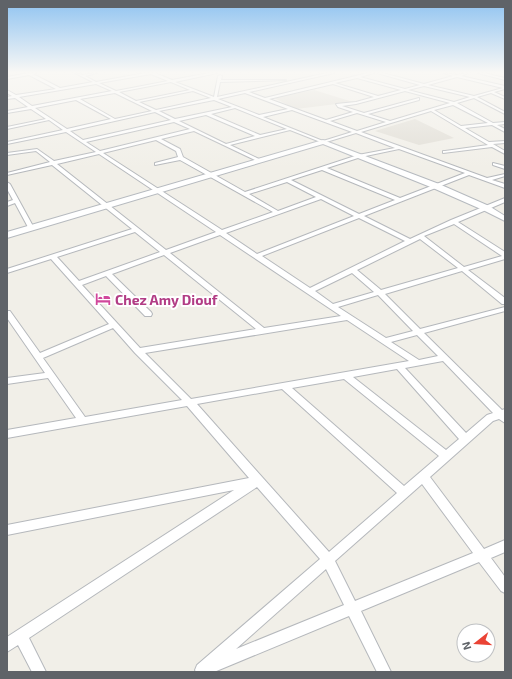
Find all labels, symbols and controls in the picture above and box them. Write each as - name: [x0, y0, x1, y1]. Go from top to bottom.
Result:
- hotel icon: Chez Amy Diouf: [94, 290, 112, 308]
- place label: Chez Amy Diouf: [115, 291, 218, 308]
- north arrow: [456, 623, 496, 663]
- text: N: [459, 640, 473, 652]

